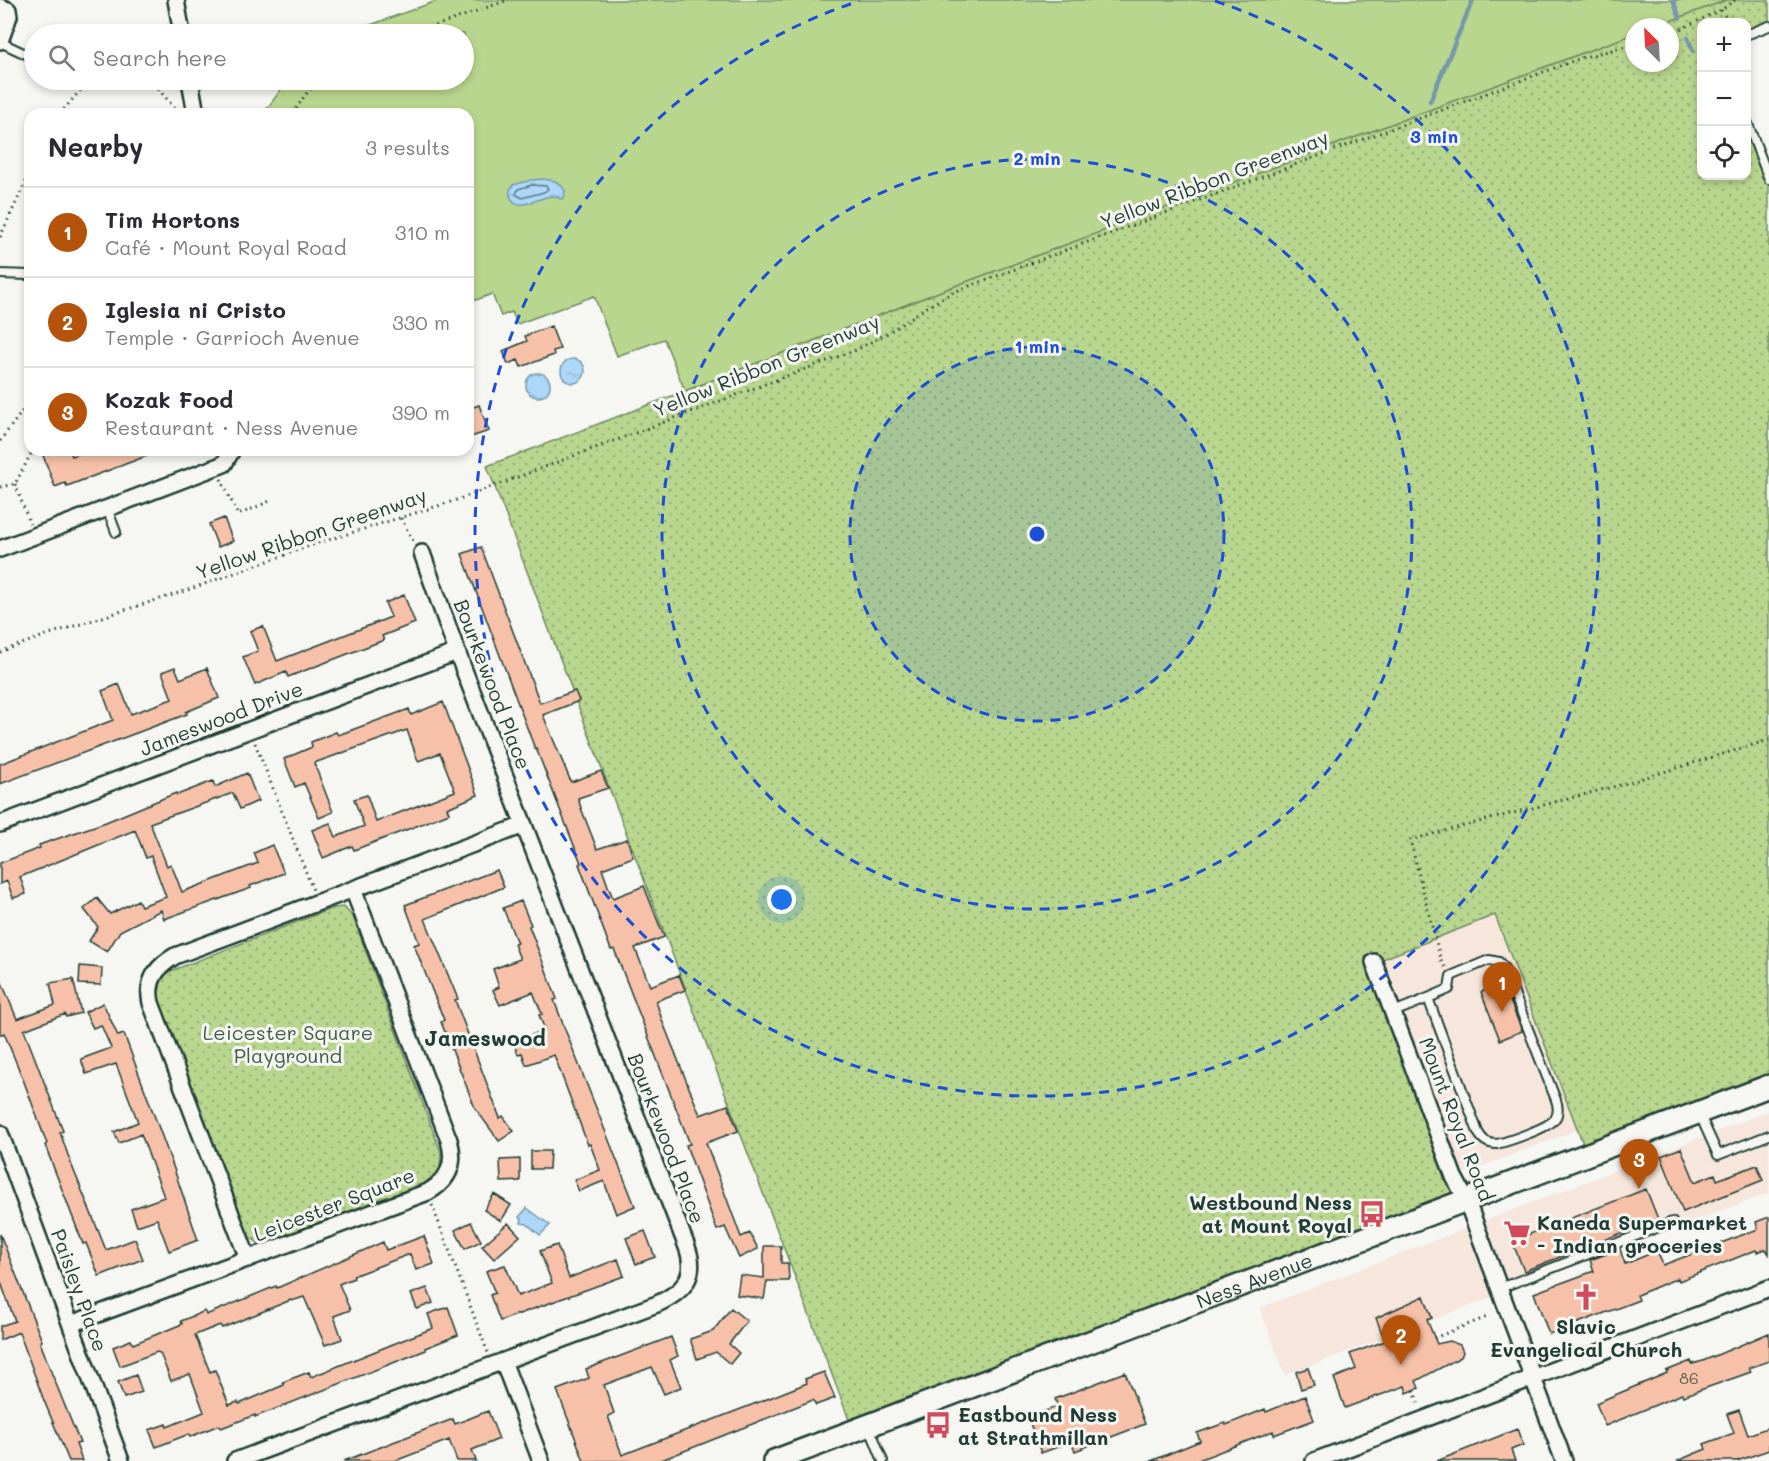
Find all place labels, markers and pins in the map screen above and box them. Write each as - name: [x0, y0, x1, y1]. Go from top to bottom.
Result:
- centre of rings: [1027, 524, 1047, 544]
- pin: 1: [1482, 962, 1522, 1012]
- pin: 3: [1620, 1140, 1658, 1189]
- place label: Westbound Ness at Mount Royal: [1189, 1189, 1352, 1238]
- bus stop icon: Westbound Ness at Mount Royal: [1357, 1199, 1387, 1229]
- place label: Kaneda Supermarket - Indian groceries: [1537, 1209, 1747, 1258]
- supermarket icon: Kaneda Supermarket - Indian groceries: [1502, 1218, 1532, 1248]
- church icon: Slavic Evangelical Church: [1571, 1282, 1601, 1312]
- place label: Slavic Evangelical Church: [1490, 1313, 1682, 1362]
- pin: 2: [1382, 1316, 1420, 1365]
- place label: Eastbound Ness at Strathmillan: [958, 1401, 1117, 1450]
- bus stop icon: Eastbound Ness at Strathmillan: [923, 1410, 953, 1440]

